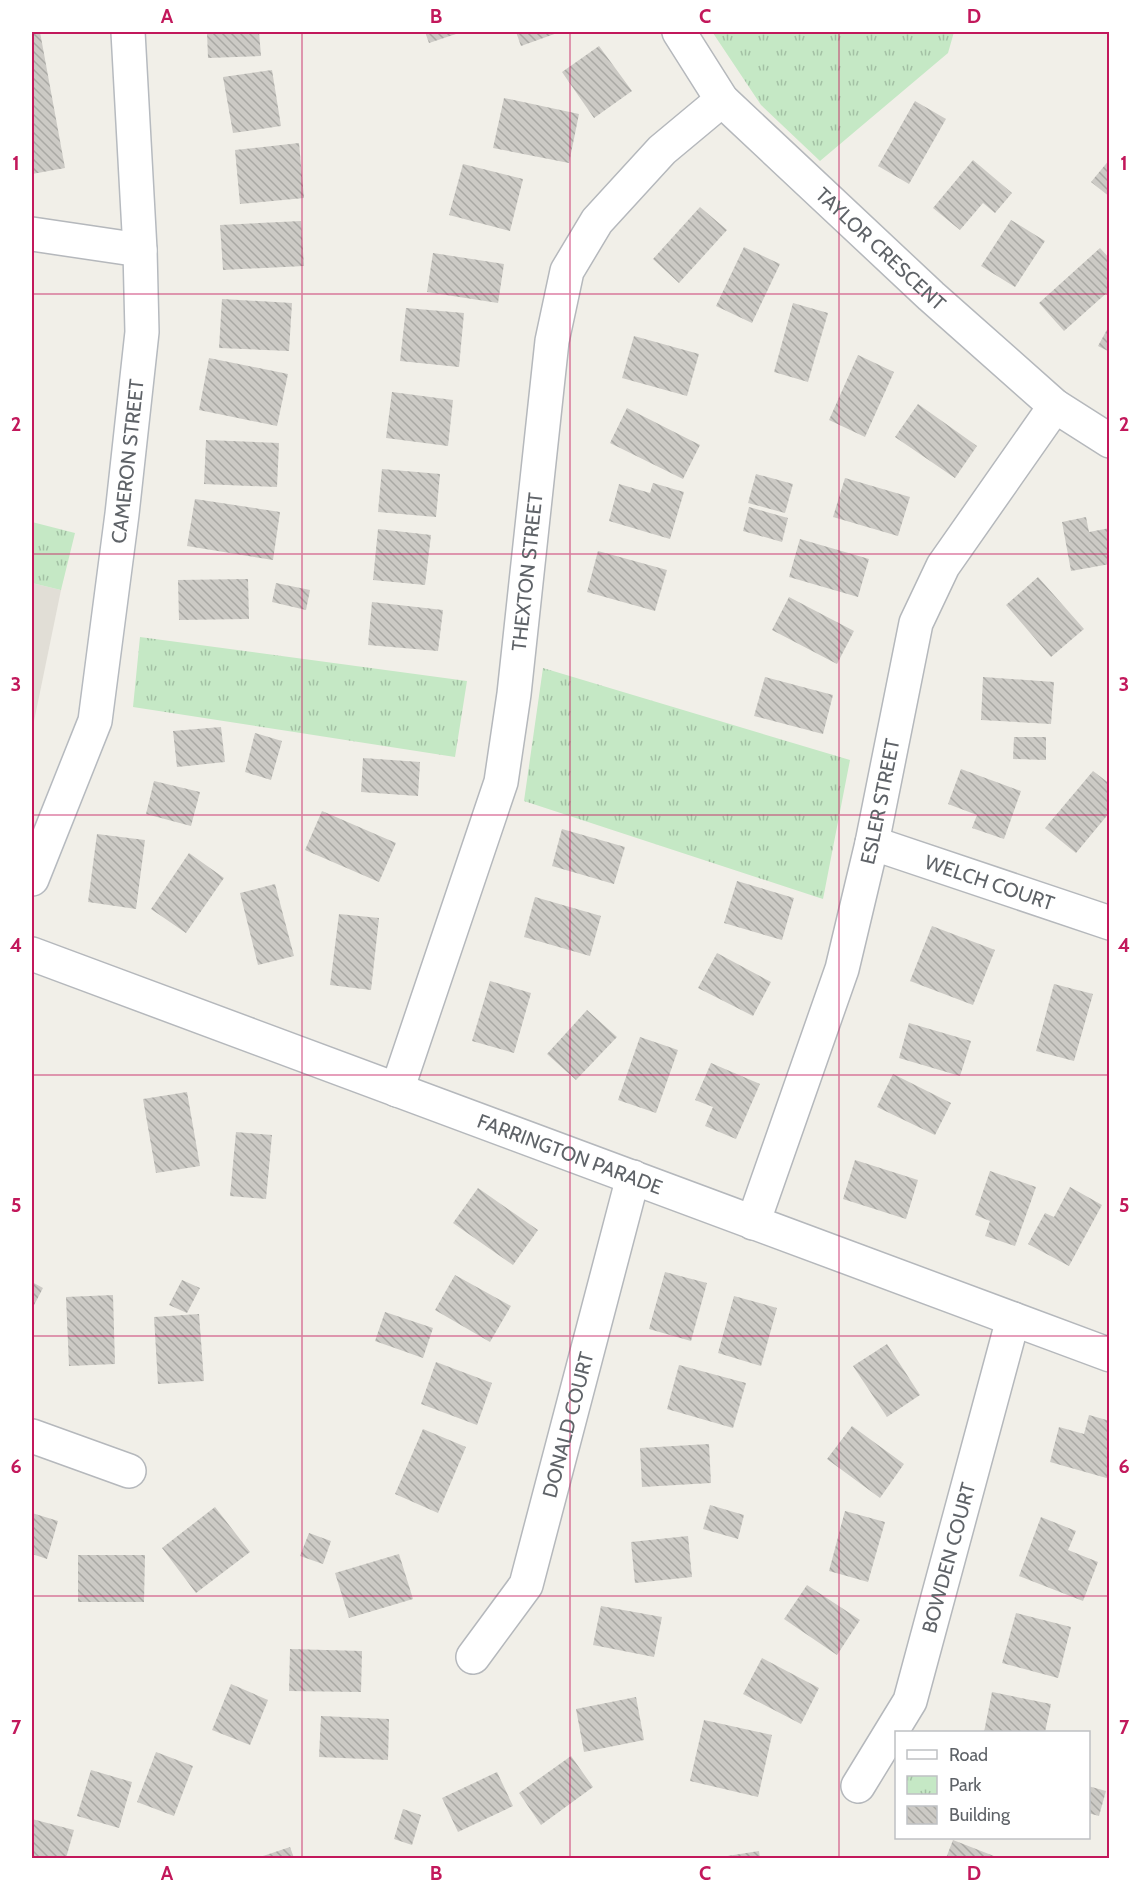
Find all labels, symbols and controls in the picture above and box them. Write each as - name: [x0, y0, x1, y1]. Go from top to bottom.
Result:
- text: A: [161, 4, 174, 28]
- text: B: [430, 4, 442, 28]
- text: C: [699, 4, 711, 28]
- text: D: [967, 4, 981, 28]
- text: 1: [12, 151, 20, 175]
- text: 1: [1120, 151, 1128, 175]
- street label: TAYLOR CRESCENT: [811, 182, 951, 315]
- street label: CAMERON STREET: [106, 377, 149, 545]
- text: 2: [11, 412, 21, 436]
- text: 2: [1119, 412, 1129, 436]
- street label: THEXTON STREET: [507, 491, 548, 652]
- text: 3: [11, 672, 21, 696]
- text: 3: [1119, 672, 1129, 696]
- street label: ESLER STREET: [855, 736, 905, 867]
- street label: WELCH COURT: [922, 850, 1058, 915]
- text: 4: [10, 933, 22, 957]
- text: 4: [1118, 933, 1130, 957]
- street label: FARRINGTON PARADE: [474, 1109, 666, 1199]
- text: 5: [11, 1193, 21, 1217]
- text: 5: [1119, 1193, 1129, 1217]
- street label: DONALD COURT: [537, 1349, 599, 1500]
- text: 6: [10, 1454, 22, 1478]
- text: 6: [1118, 1454, 1130, 1478]
- street label: BOWDEN COURT: [917, 1480, 980, 1636]
- text: 7: [11, 1715, 22, 1739]
- text: 7: [1119, 1715, 1130, 1739]
- legend: [895, 1731, 1090, 1839]
- text: Road: [949, 1744, 988, 1766]
- text: Park: [949, 1774, 982, 1796]
- text: Building: [949, 1804, 1011, 1826]
- text: A: [161, 1861, 174, 1885]
- text: B: [430, 1861, 442, 1885]
- text: C: [699, 1861, 711, 1885]
- text: D: [967, 1861, 981, 1885]

